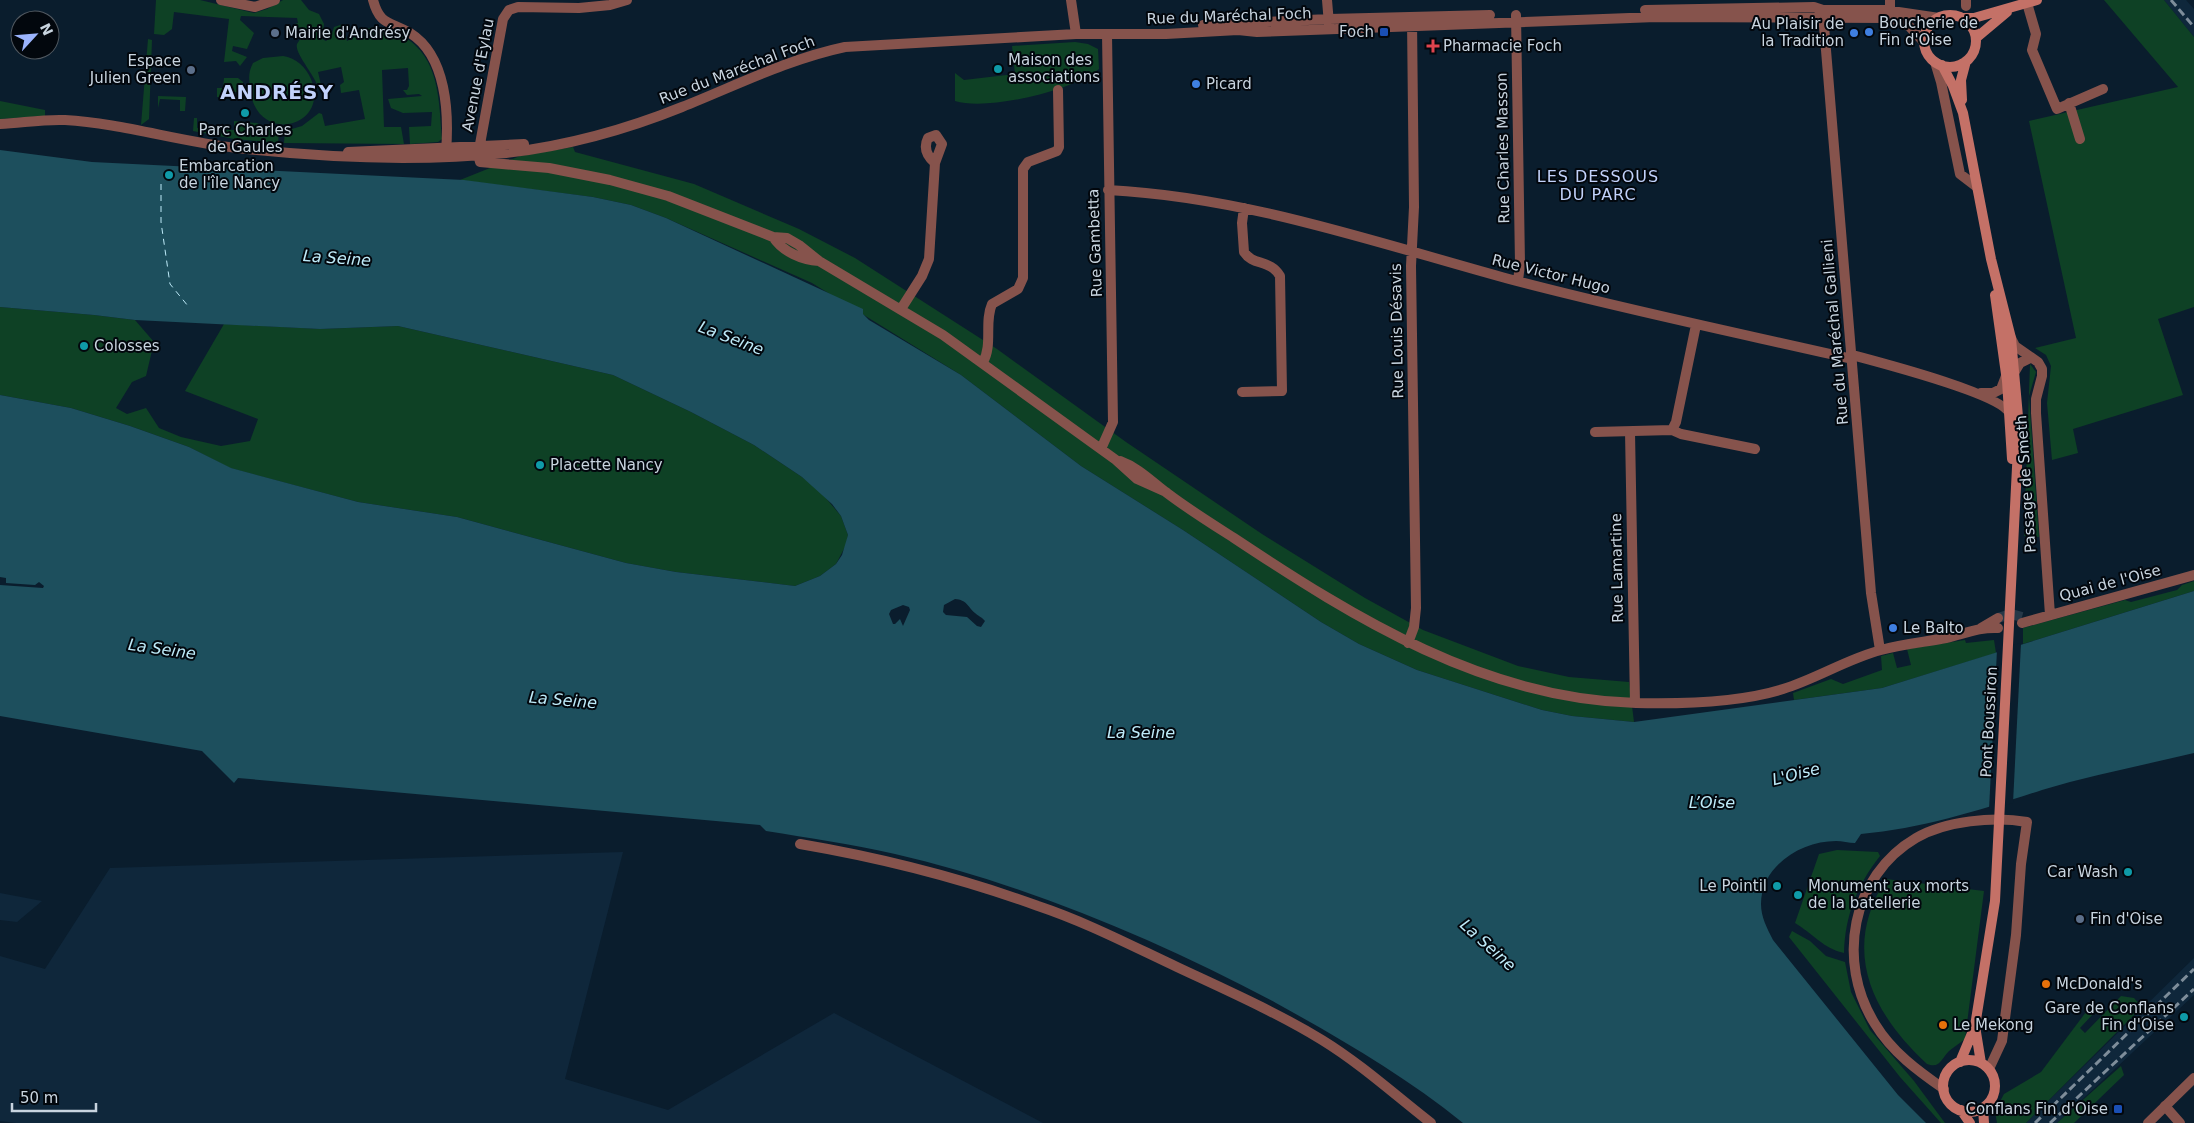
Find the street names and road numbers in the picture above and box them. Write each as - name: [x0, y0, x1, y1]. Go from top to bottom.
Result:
- street label: Rue du Maréchal Foch: [1146, 4, 1312, 28]
- street label: Avenue d'Eylau: [458, 17, 498, 133]
- street label: Rue du Maréchal Foch: [657, 32, 817, 108]
- street label: Rue Charles Masson: [1493, 72, 1513, 224]
- street label: Rue Gambetta: [1084, 189, 1106, 297]
- street label: Rue du Maréchal Gallieni: [1818, 238, 1852, 426]
- street label: Rue Victor Hugo: [1490, 251, 1612, 297]
- street label: Rue Louis Désavis: [1387, 263, 1407, 399]
- street label: Passage de Smeth: [2012, 414, 2040, 554]
- street label: Rue Lamartine: [1607, 513, 1627, 623]
- street label: Quai de l'Oise: [2057, 561, 2163, 605]
- street label: Pont Boussiron: [1977, 666, 2001, 778]

